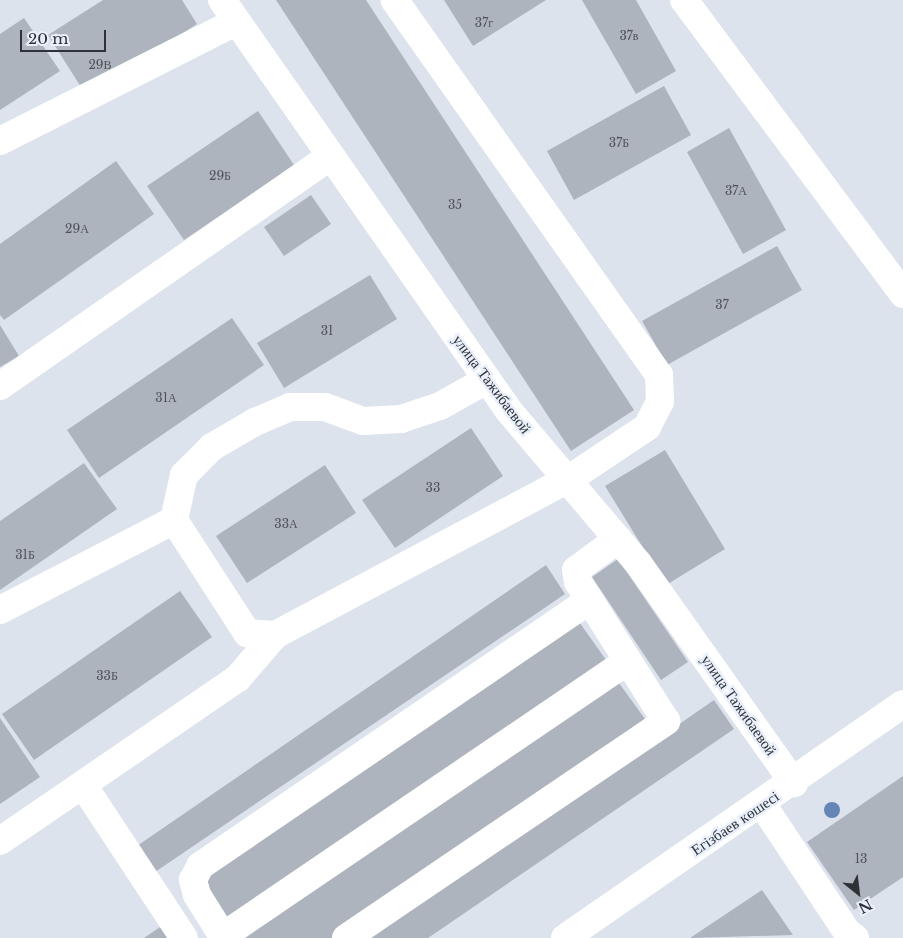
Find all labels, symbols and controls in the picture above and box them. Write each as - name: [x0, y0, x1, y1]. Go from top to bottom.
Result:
- house number: 37г: [475, 16, 493, 30]
- scale bar: [22, 20, 109, 52]
- text: 20 m: [28, 29, 68, 48]
- house number: 37в: [619, 29, 639, 43]
- house number: 29В: [88, 58, 112, 72]
- house number: 37Б: [609, 136, 629, 150]
- house number: 29Б: [209, 169, 231, 183]
- house number: 37А: [725, 184, 747, 198]
- house number: 35: [448, 198, 462, 212]
- house number: 29А: [65, 222, 89, 236]
- house number: 37: [715, 298, 729, 312]
- house number: 31: [321, 324, 333, 338]
- street label: улица Тажибаевой: [449, 331, 535, 437]
- house number: 31А: [155, 391, 177, 405]
- house number: 33: [426, 481, 440, 495]
- house number: 33А: [274, 517, 298, 531]
- house number: 31Б: [15, 548, 35, 562]
- street label: улица Тажибаевой: [698, 651, 780, 759]
- house number: 33Б: [96, 669, 118, 683]
- street label: Егізбаев көшесі: [688, 787, 782, 859]
- house number: 13: [855, 852, 867, 866]
- north arrow: [833, 868, 883, 918]
- text: N: [855, 895, 875, 917]

